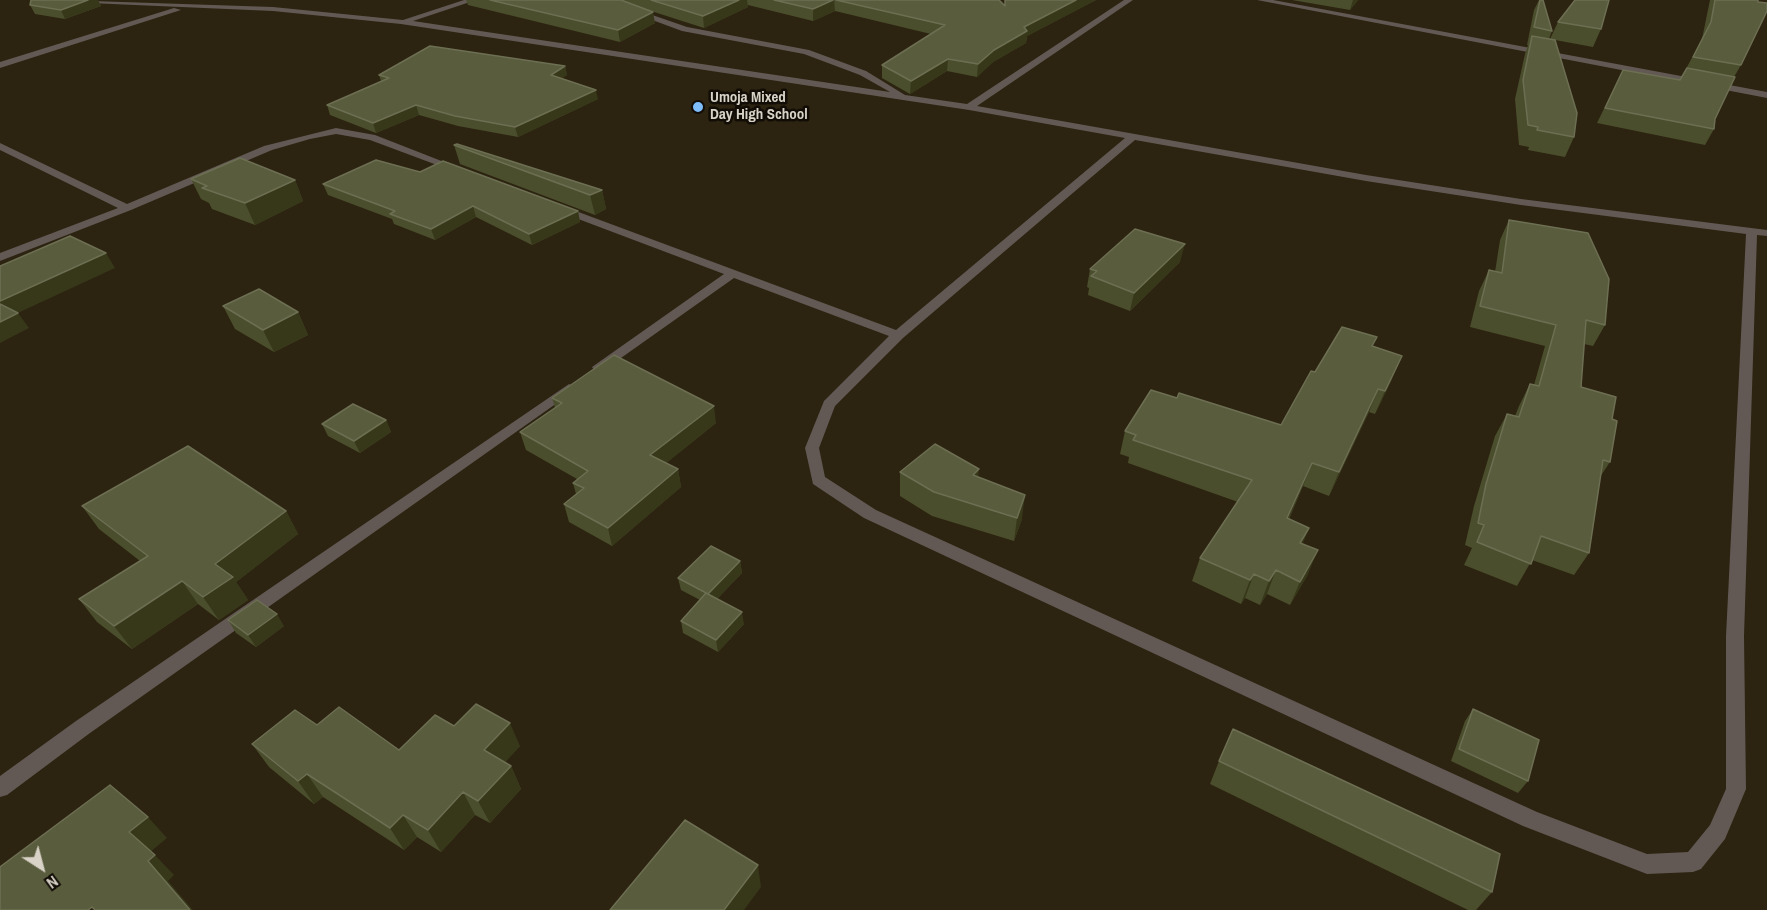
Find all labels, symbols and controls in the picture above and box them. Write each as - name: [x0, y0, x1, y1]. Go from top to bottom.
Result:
- place label: Umoja Mixed Day High School: [710, 89, 808, 124]
- marker: Umoja Mixed Day High School: [691, 100, 705, 114]
- north arrow: [12, 838, 72, 898]
- text: N: [42, 871, 63, 894]

